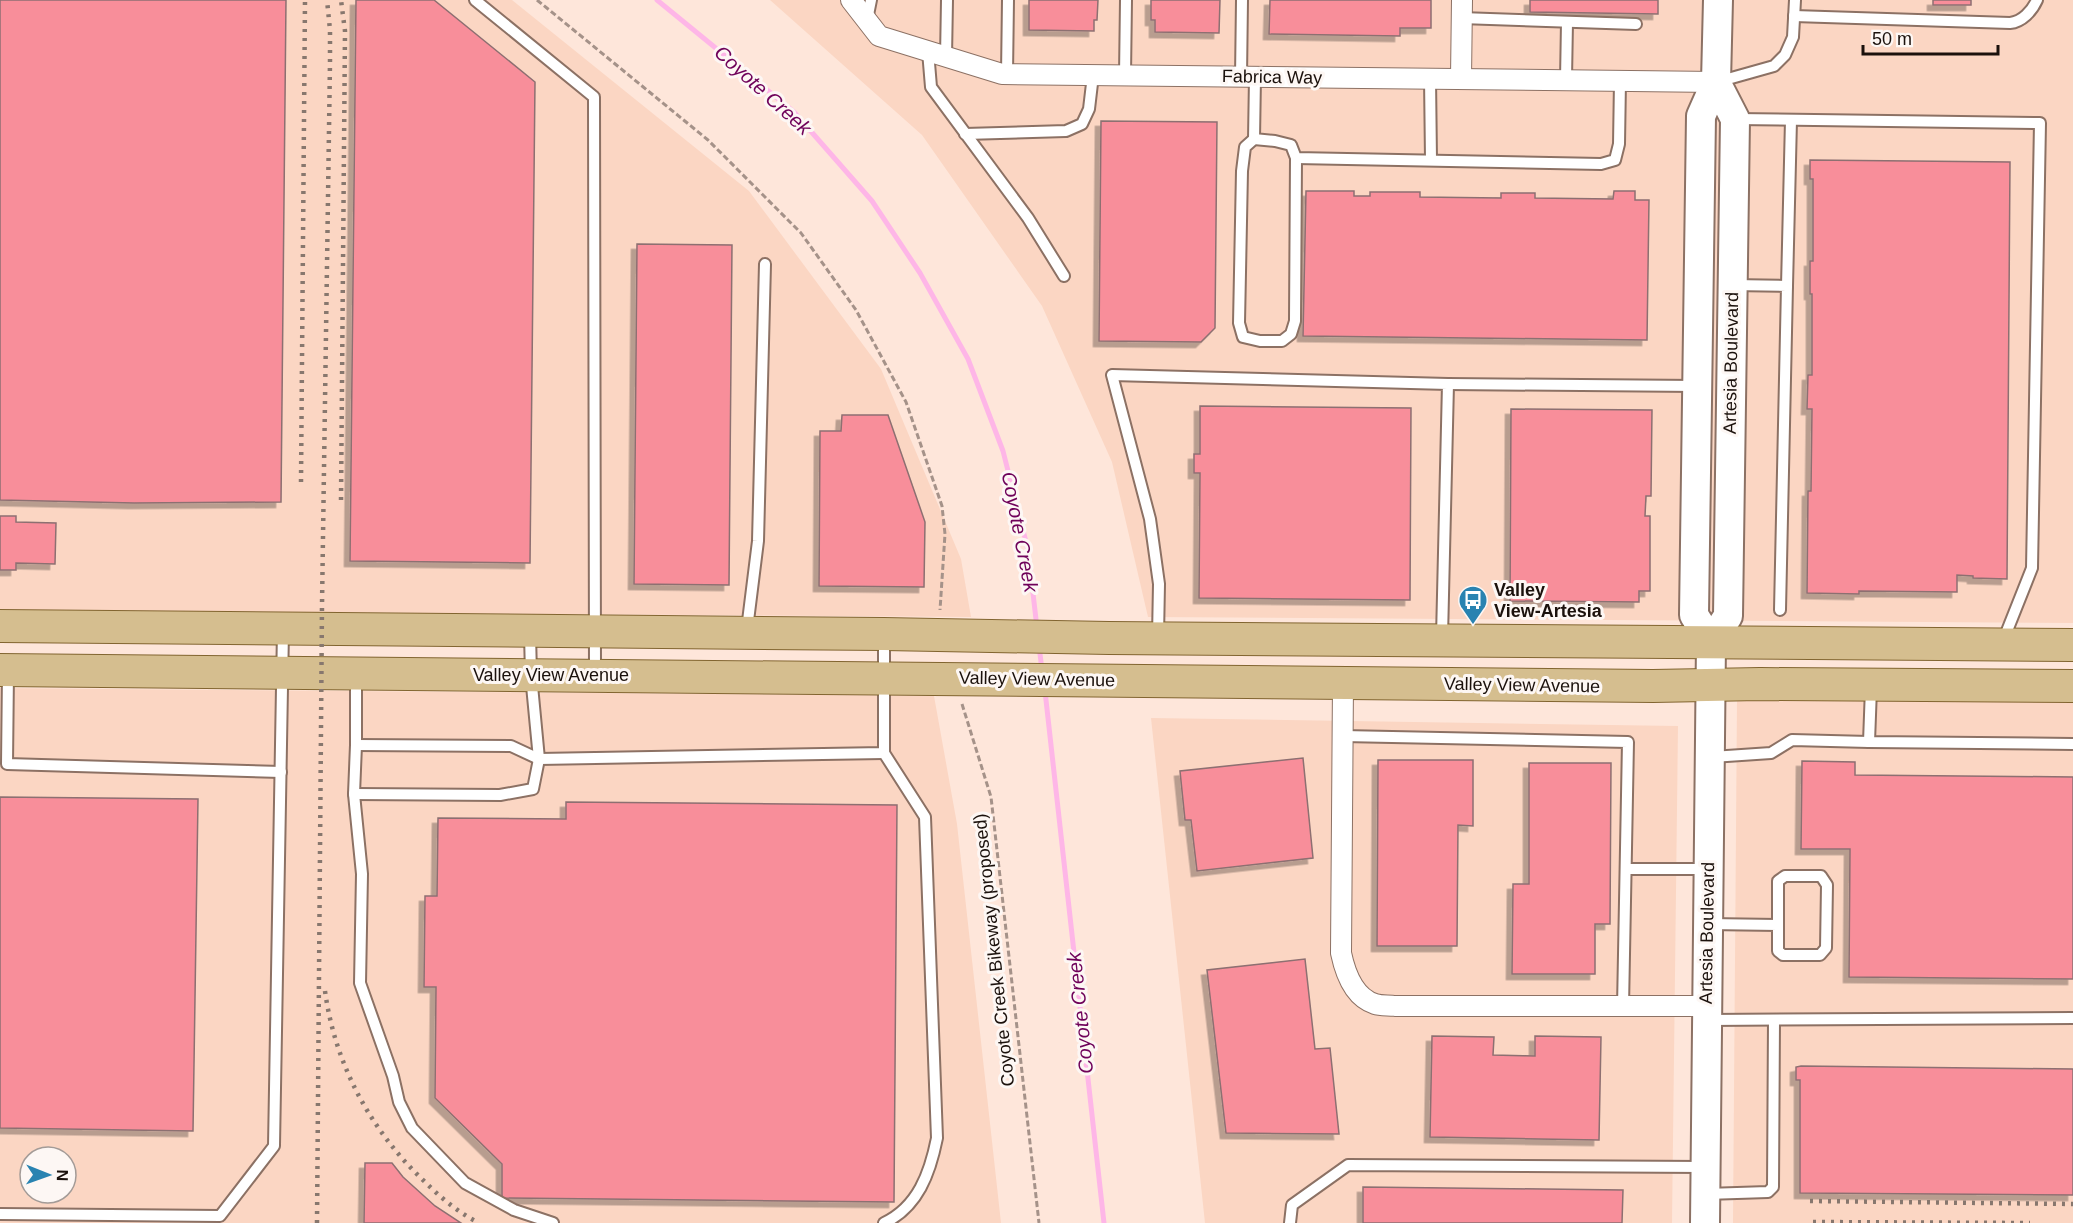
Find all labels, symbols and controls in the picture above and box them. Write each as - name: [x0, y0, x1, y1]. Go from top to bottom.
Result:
- scale bar: [1863, 18, 1998, 56]
- text: 50 m: [1872, 29, 1912, 49]
- water label: Coyote Creek: [710, 41, 817, 140]
- street label: Fabrica Way: [1222, 66, 1322, 88]
- street label: Artesia Boulevard: [1720, 292, 1742, 434]
- water label: Coyote Creek: [998, 470, 1043, 595]
- place label: Valley View-Artesia: [1494, 580, 1603, 621]
- bus stop icon: Valley View-Artesia: [1457, 584, 1489, 626]
- street label: Valley View Avenue: [473, 665, 629, 685]
- street label: Valley View Avenue: [959, 668, 1115, 690]
- street label: Valley View Avenue: [1444, 674, 1600, 696]
- street label: Coyote Creek Bikeway (proposed): [970, 813, 1018, 1087]
- street label: Artesia Boulevard: [1696, 862, 1718, 1004]
- water label: Coyote Creek: [1063, 950, 1097, 1075]
- north arrow: [18, 1145, 78, 1205]
- text: N: [54, 1169, 71, 1181]

